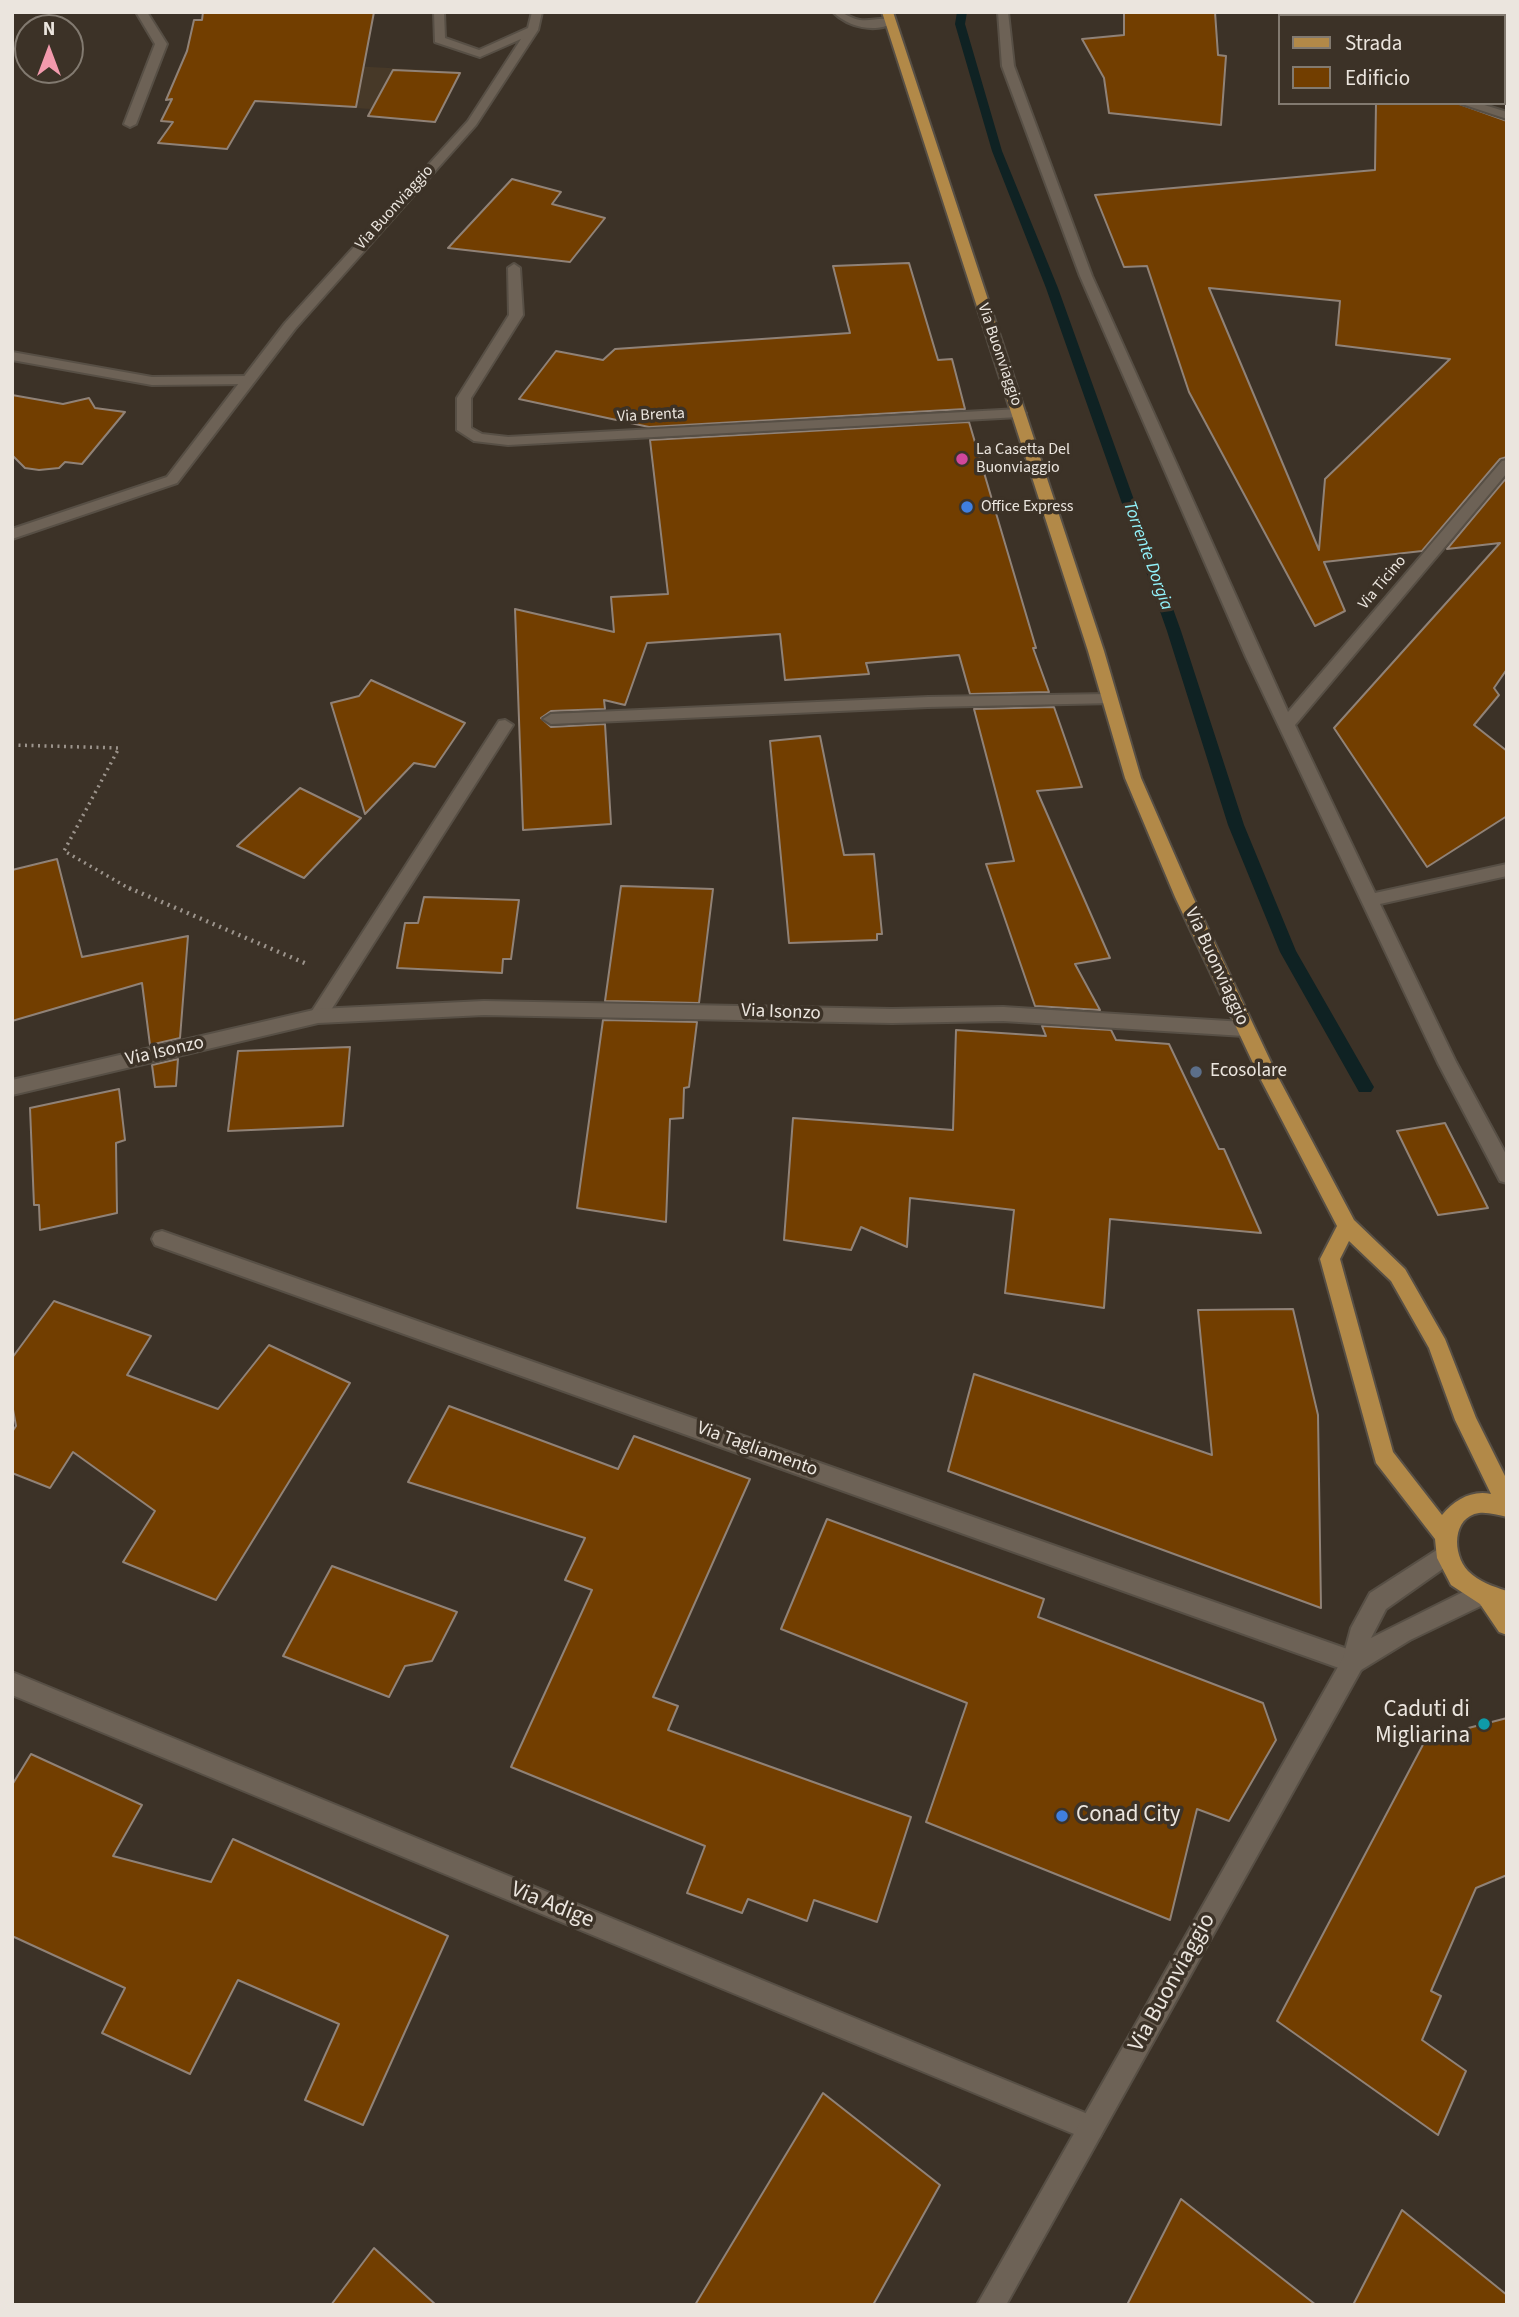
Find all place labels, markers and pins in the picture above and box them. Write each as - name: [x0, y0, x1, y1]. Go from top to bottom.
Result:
- place label: La Casetta Del Buonviaggio: [976, 440, 1070, 478]
- marker: La Casetta Del Buonviaggio: [954, 451, 970, 467]
- place label: Office Express: [981, 497, 1074, 517]
- marker: Office Express: [959, 499, 975, 515]
- place label: Ecosolare: [1210, 1061, 1287, 1083]
- marker: Ecosolare: [1188, 1064, 1204, 1080]
- place label: Caduti di Migliarina: [1375, 1697, 1470, 1751]
- marker: Caduti di Migliarina: [1476, 1716, 1492, 1732]
- place label: Conad City: [1076, 1802, 1180, 1830]
- marker: Conad City: [1054, 1808, 1070, 1824]

